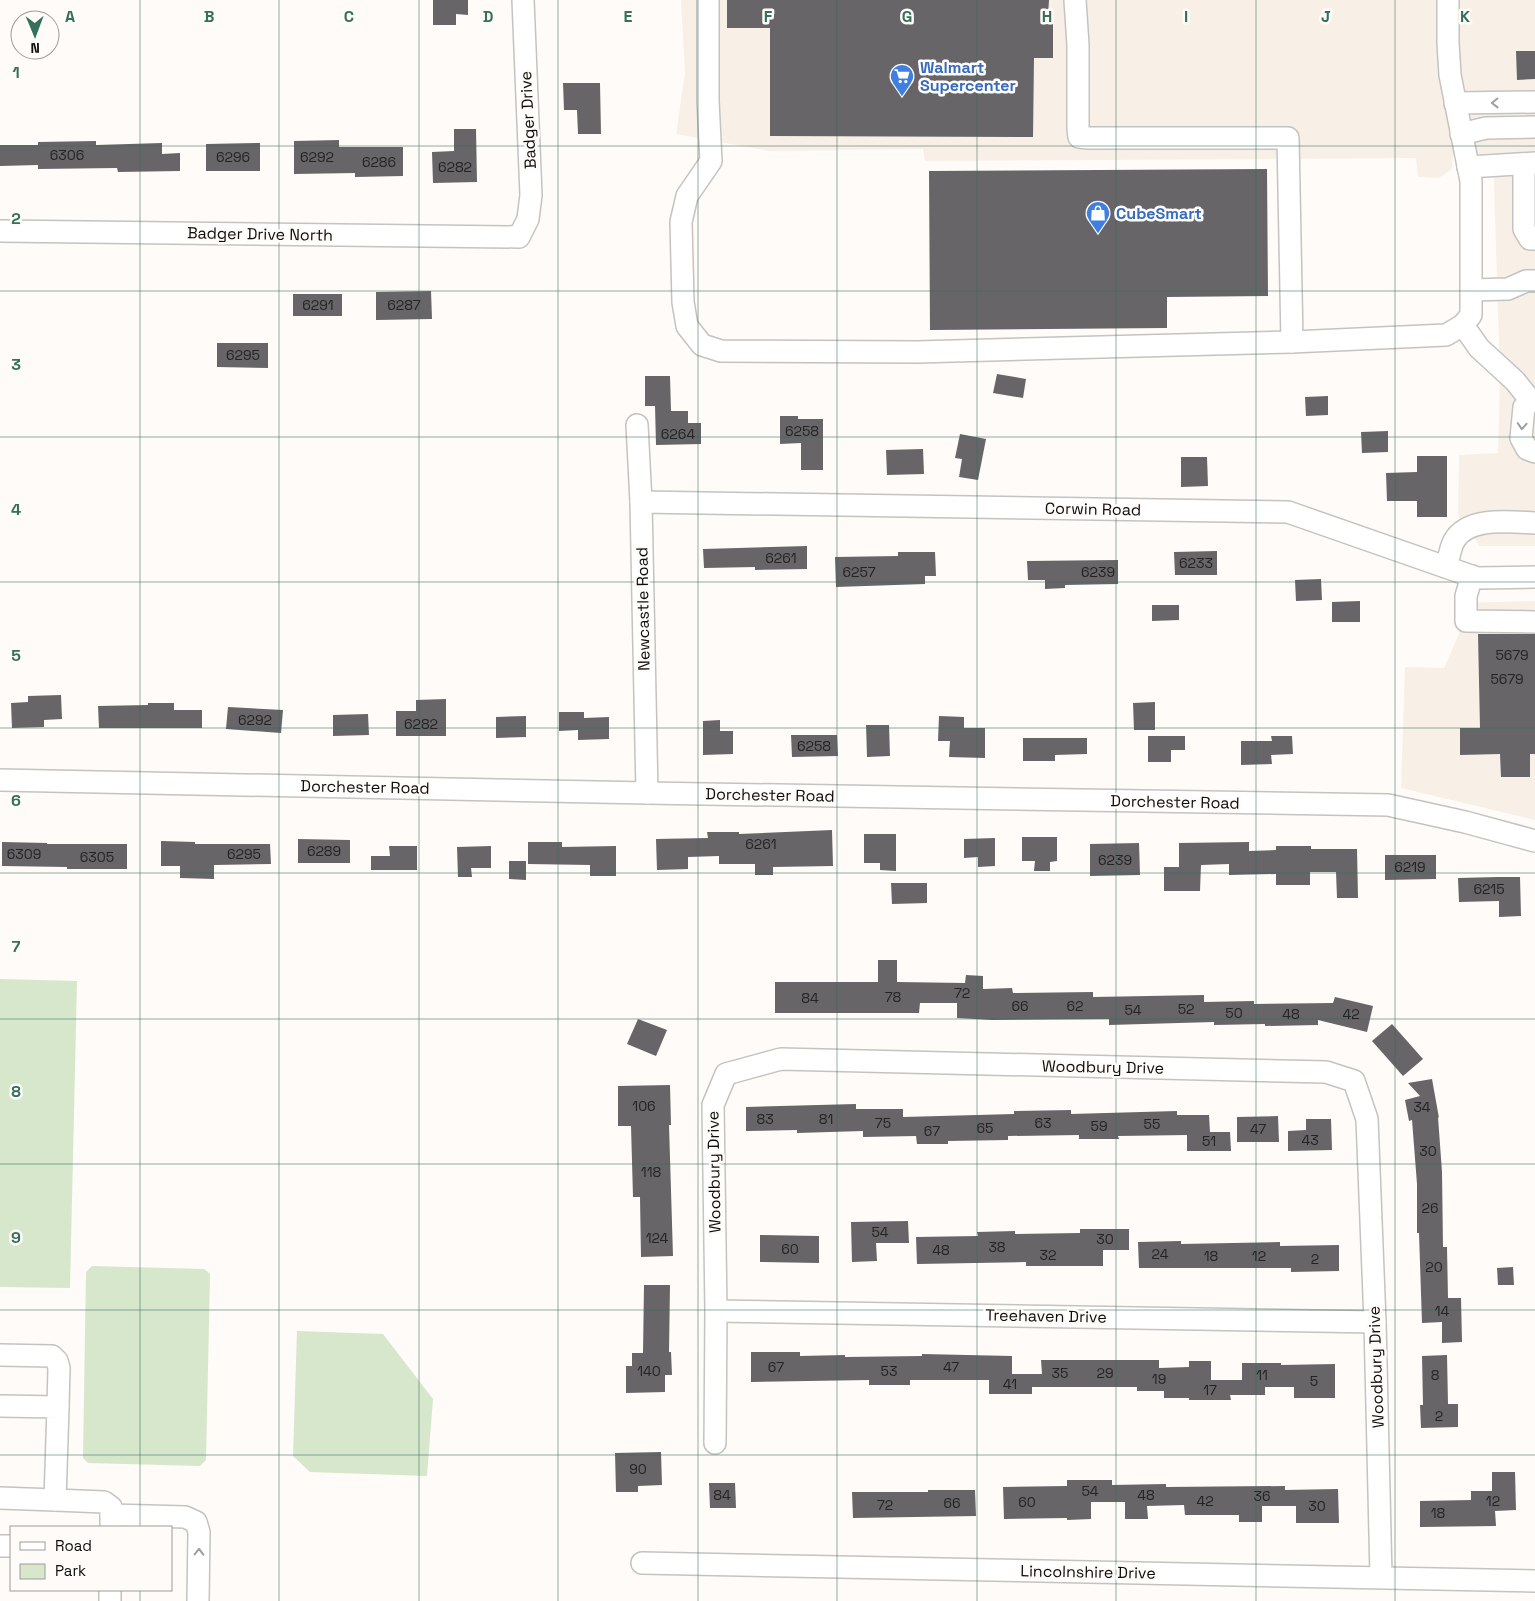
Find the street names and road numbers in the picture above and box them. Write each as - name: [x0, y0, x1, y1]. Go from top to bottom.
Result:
- street label: Badger Drive: [515, 70, 541, 170]
- street label: Badger Drive North: [187, 222, 333, 246]
- street label: Corwin Road: [1045, 498, 1141, 520]
- street label: Newcastle Road: [631, 547, 655, 671]
- street label: Dorchester Road: [300, 775, 430, 799]
- street label: Dorchester Road: [705, 783, 835, 807]
- street label: Dorchester Road: [1110, 790, 1240, 814]
- street label: Woodbury Drive: [1042, 1055, 1164, 1079]
- street label: Woodbury Drive: [702, 1111, 726, 1233]
- street label: Treehaven Drive: [985, 1304, 1107, 1328]
- street label: Woodbury Drive: [1363, 1306, 1389, 1428]
- street label: Lincolnshire Drive: [1020, 1560, 1156, 1584]

